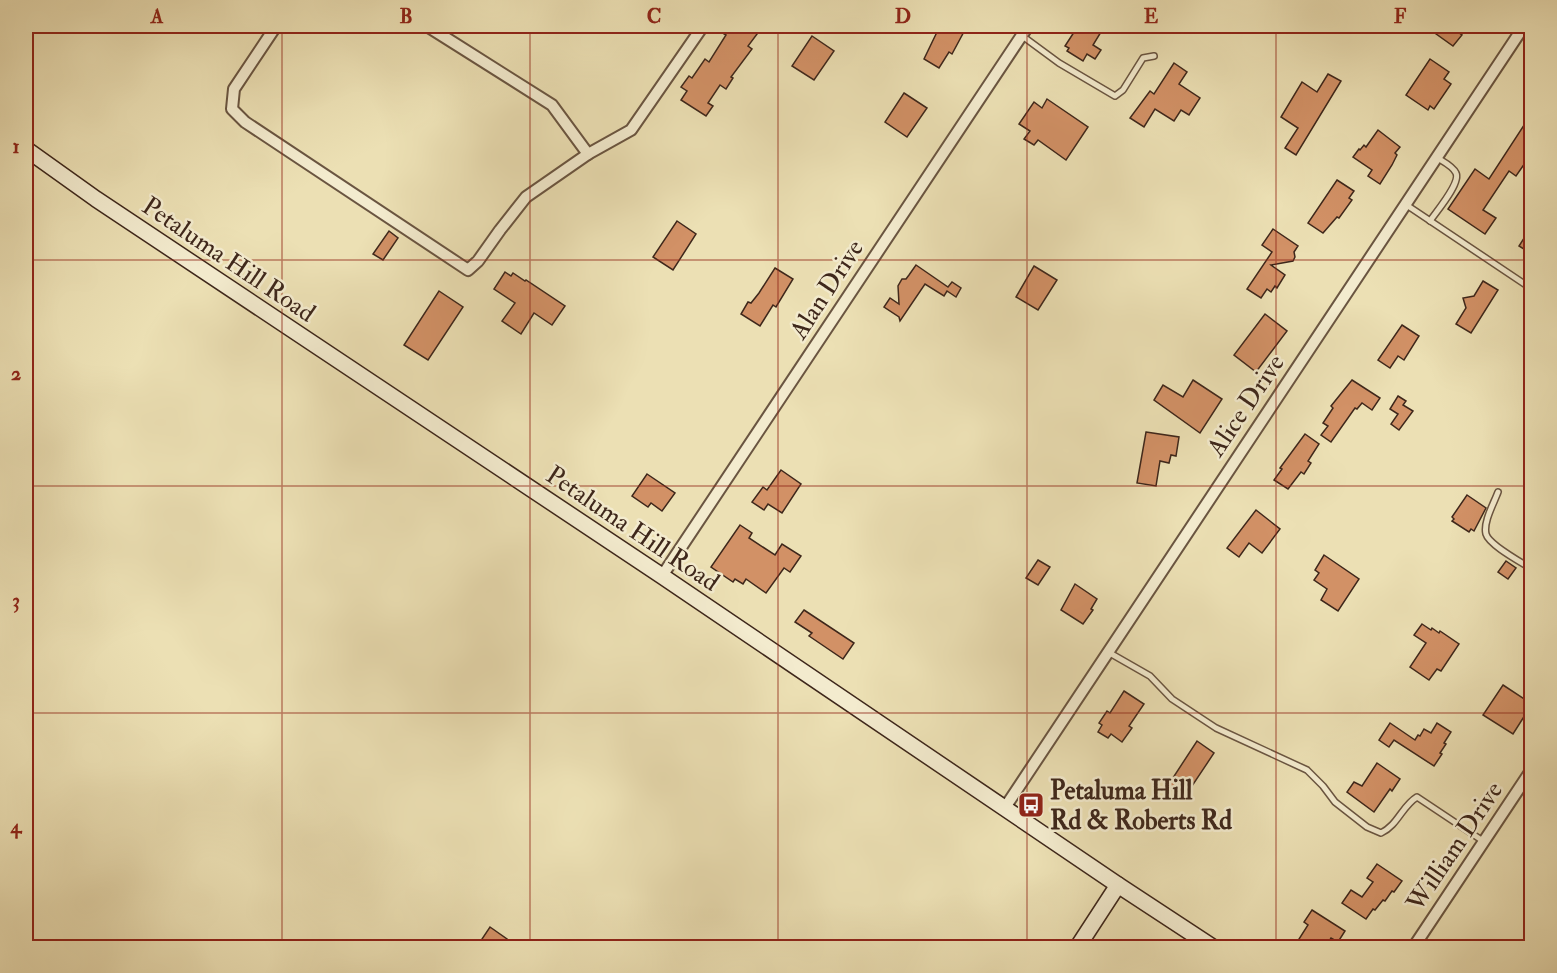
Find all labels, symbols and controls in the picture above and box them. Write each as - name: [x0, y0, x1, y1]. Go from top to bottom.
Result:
- text: A: [150, 4, 164, 29]
- text: B: [399, 4, 413, 29]
- text: C: [647, 4, 661, 29]
- text: D: [895, 4, 911, 29]
- text: E: [1144, 4, 1159, 29]
- text: F: [1394, 4, 1407, 29]
- text: 1: [12, 134, 20, 159]
- street label: Petaluma Hill Road: [136, 190, 321, 330]
- street label: Alan Drive: [782, 234, 871, 346]
- street label: Alice Drive: [1199, 348, 1292, 464]
- text: 2: [11, 361, 21, 386]
- street label: Petaluma Hill Road: [540, 459, 725, 599]
- text: 3: [12, 588, 20, 613]
- place label: Petaluma Hill Rd & Roberts Rd: [1050, 775, 1232, 837]
- street label: William Drive: [1399, 776, 1510, 918]
- bus stop icon: Petaluma Hill Rd & Roberts Rd: [1016, 790, 1046, 820]
- text: 4: [10, 814, 23, 839]

